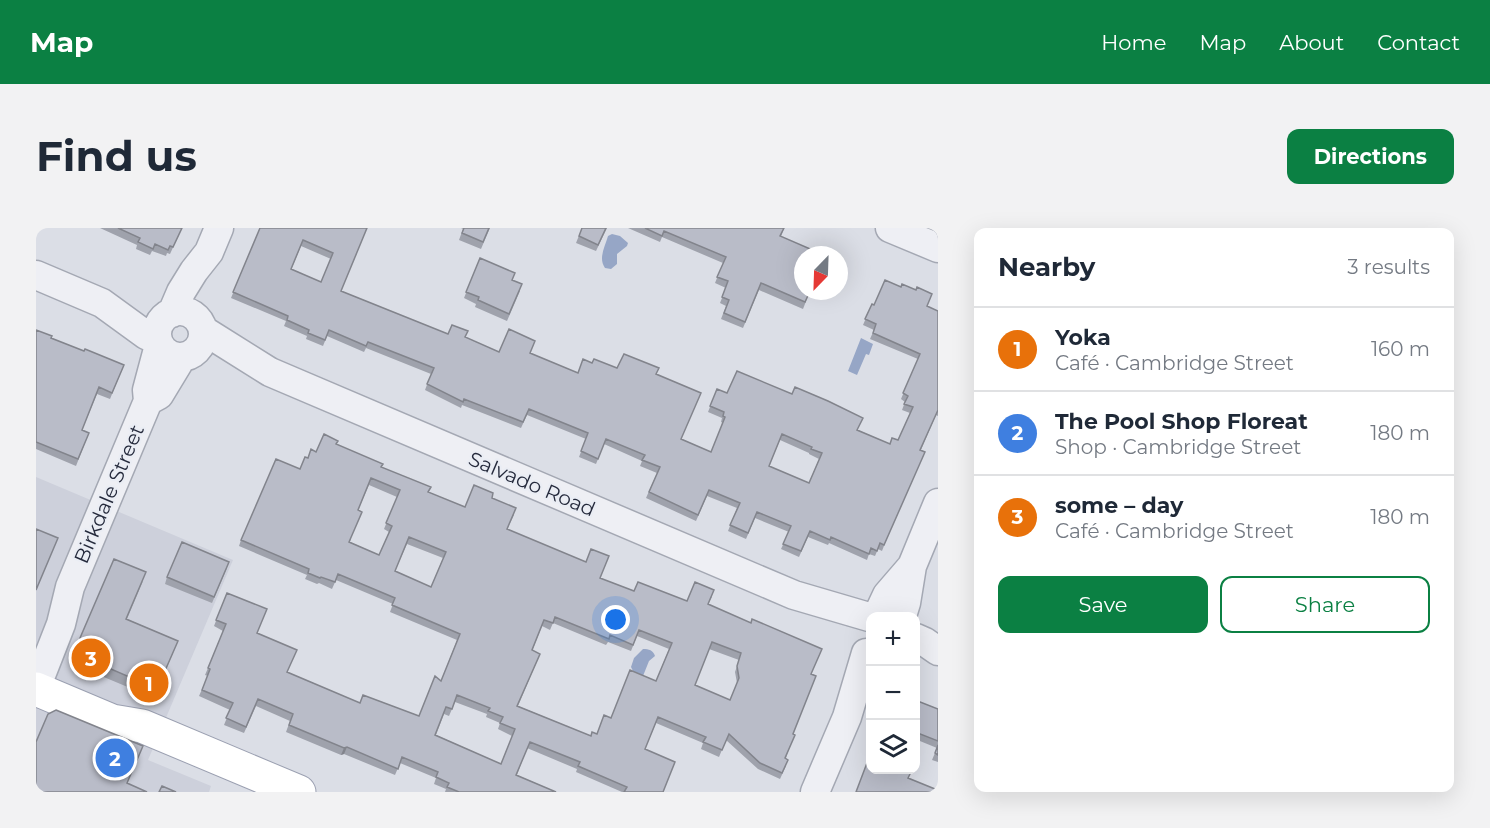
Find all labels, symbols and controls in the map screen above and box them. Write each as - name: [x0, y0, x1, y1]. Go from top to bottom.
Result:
- text: Map: [30, 25, 93, 59]
- text: Home: [1101, 30, 1166, 55]
- text: Map: [1199, 30, 1246, 55]
- text: About: [1279, 30, 1344, 55]
- text: Contact: [1377, 30, 1460, 55]
- button: Directions: [1287, 129, 1454, 184]
- text: Find us: [36, 130, 197, 182]
- north arrow: [794, 246, 848, 300]
- text: Nearby: [998, 251, 1095, 283]
- text: 3 results: [1347, 255, 1430, 279]
- text: Yoka: [1055, 324, 1111, 351]
- text: 1: [1014, 337, 1021, 361]
- text: 160 m: [1371, 337, 1430, 361]
- text: Café · Cambridge Street: [1055, 351, 1294, 375]
- text: The Pool Shop Floreat: [1055, 408, 1308, 435]
- street label: Birkdale Street: [69, 421, 149, 567]
- text: 2: [1012, 421, 1023, 445]
- text: 180 m: [1370, 421, 1430, 445]
- text: Shop · Cambridge Street: [1055, 435, 1301, 459]
- street label: Salvado Road: [465, 447, 599, 521]
- text: some – day: [1055, 492, 1183, 519]
- text: 3: [1012, 505, 1023, 529]
- text: 180 m: [1370, 505, 1430, 529]
- text: Café · Cambridge Street: [1055, 519, 1294, 543]
- button: Save: [998, 576, 1208, 633]
- button: Share: [1220, 576, 1430, 633]
- your location: [601, 605, 630, 634]
- map controls: [866, 612, 920, 774]
- button: +: [866, 612, 920, 666]
- pin: 3: [72, 636, 110, 680]
- pin: 1: [130, 660, 168, 706]
- button: −: [866, 666, 920, 720]
- button: layers: [866, 720, 920, 774]
- pin: 2: [96, 736, 134, 780]

